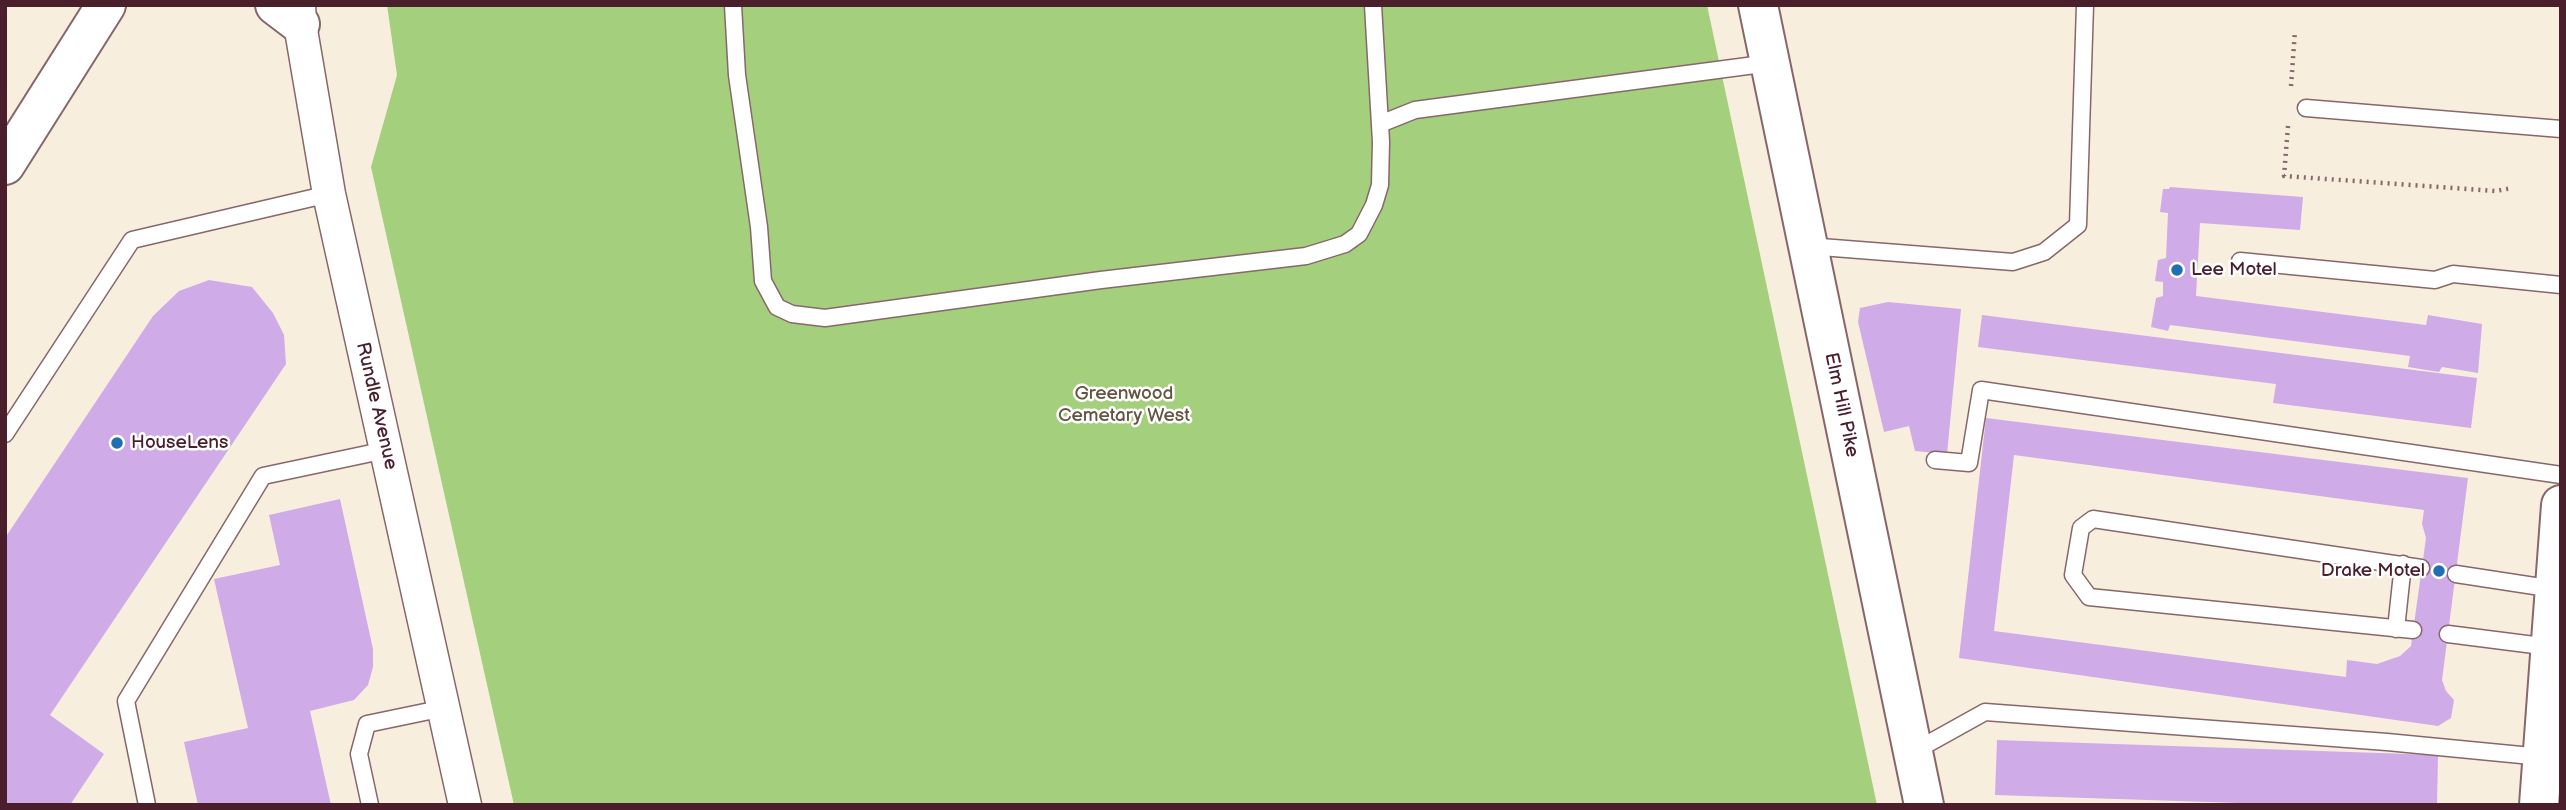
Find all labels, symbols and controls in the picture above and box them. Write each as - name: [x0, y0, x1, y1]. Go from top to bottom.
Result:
- place label: Lee Motel: [2191, 259, 2277, 281]
- marker: Lee Motel: [2169, 262, 2185, 278]
- street label: Rundle Avenue: [350, 340, 402, 472]
- street label: Elm Hill Pike: [1819, 351, 1863, 459]
- park label: Greenwood Cemetary West: [1058, 383, 1190, 427]
- place label: HouseLens: [131, 432, 228, 454]
- marker: HouseLens: [109, 435, 125, 451]
- place label: Drake Motel: [2321, 560, 2425, 582]
- marker: Drake Motel: [2431, 563, 2447, 579]

